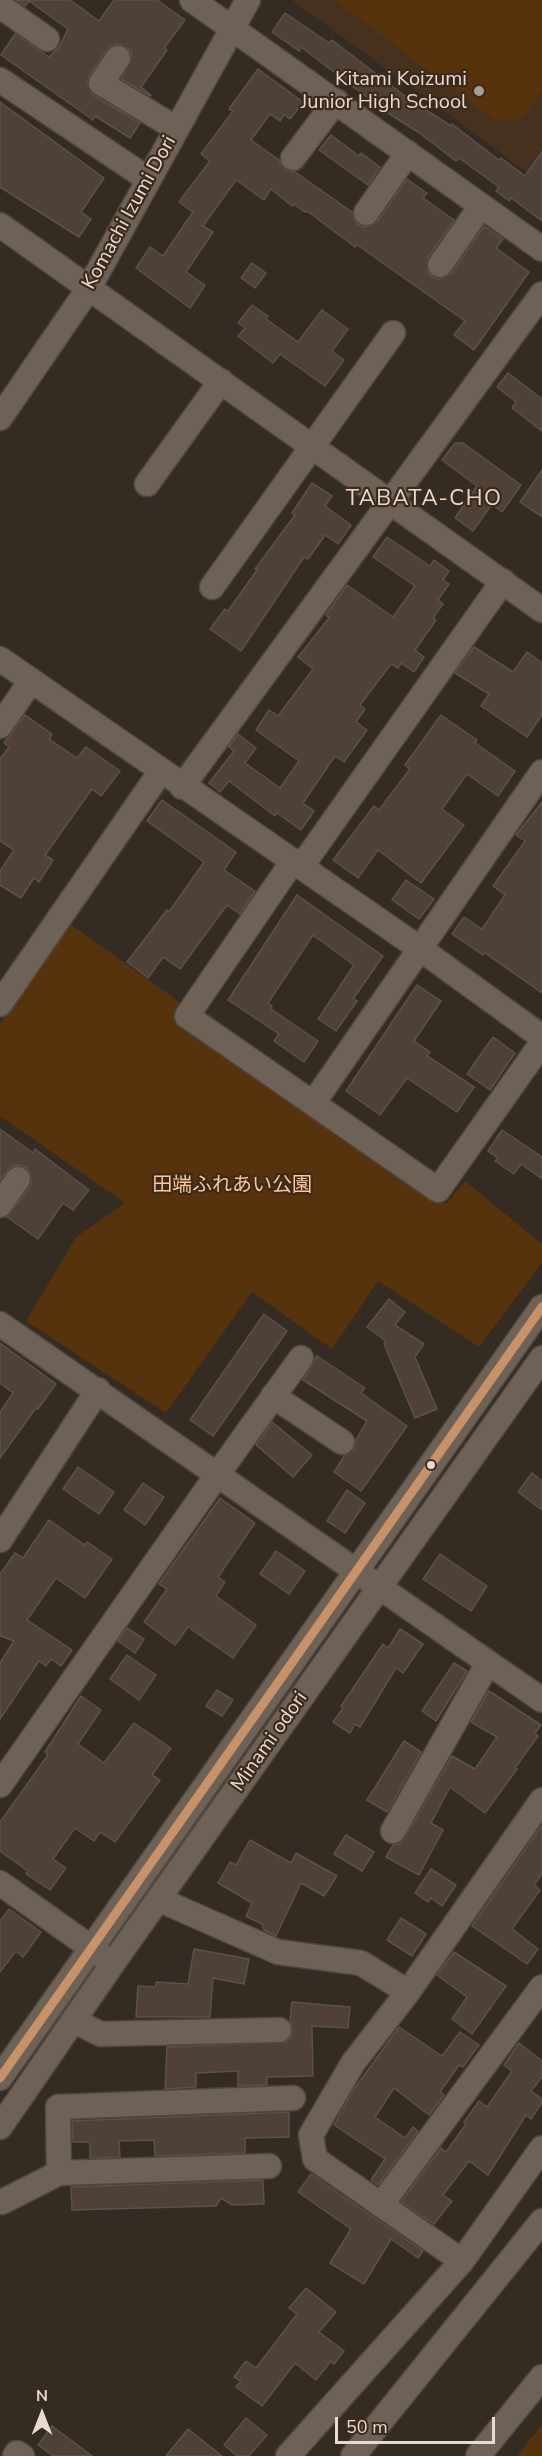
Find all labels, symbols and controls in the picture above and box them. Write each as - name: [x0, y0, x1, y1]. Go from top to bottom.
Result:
- place label: Kitami Koizumi Junior High School: [301, 68, 467, 115]
- marker: Kitami Koizumi Junior High School: [472, 84, 486, 98]
- street label: Komachi Izumi Dori: [78, 132, 182, 294]
- district label: TABATA-CHO: [346, 487, 502, 513]
- park label: 田端ふれあい公園: [152, 1174, 312, 1198]
- unlabelled marker: [425, 1459, 437, 1471]
- street label: Minami odori: [227, 1687, 313, 1797]
- north arrow: [12, 2384, 72, 2444]
- text: N: [36, 2385, 48, 2407]
- scale bar: [338, 2405, 498, 2443]
- text: 50 m: [346, 2415, 388, 2439]

